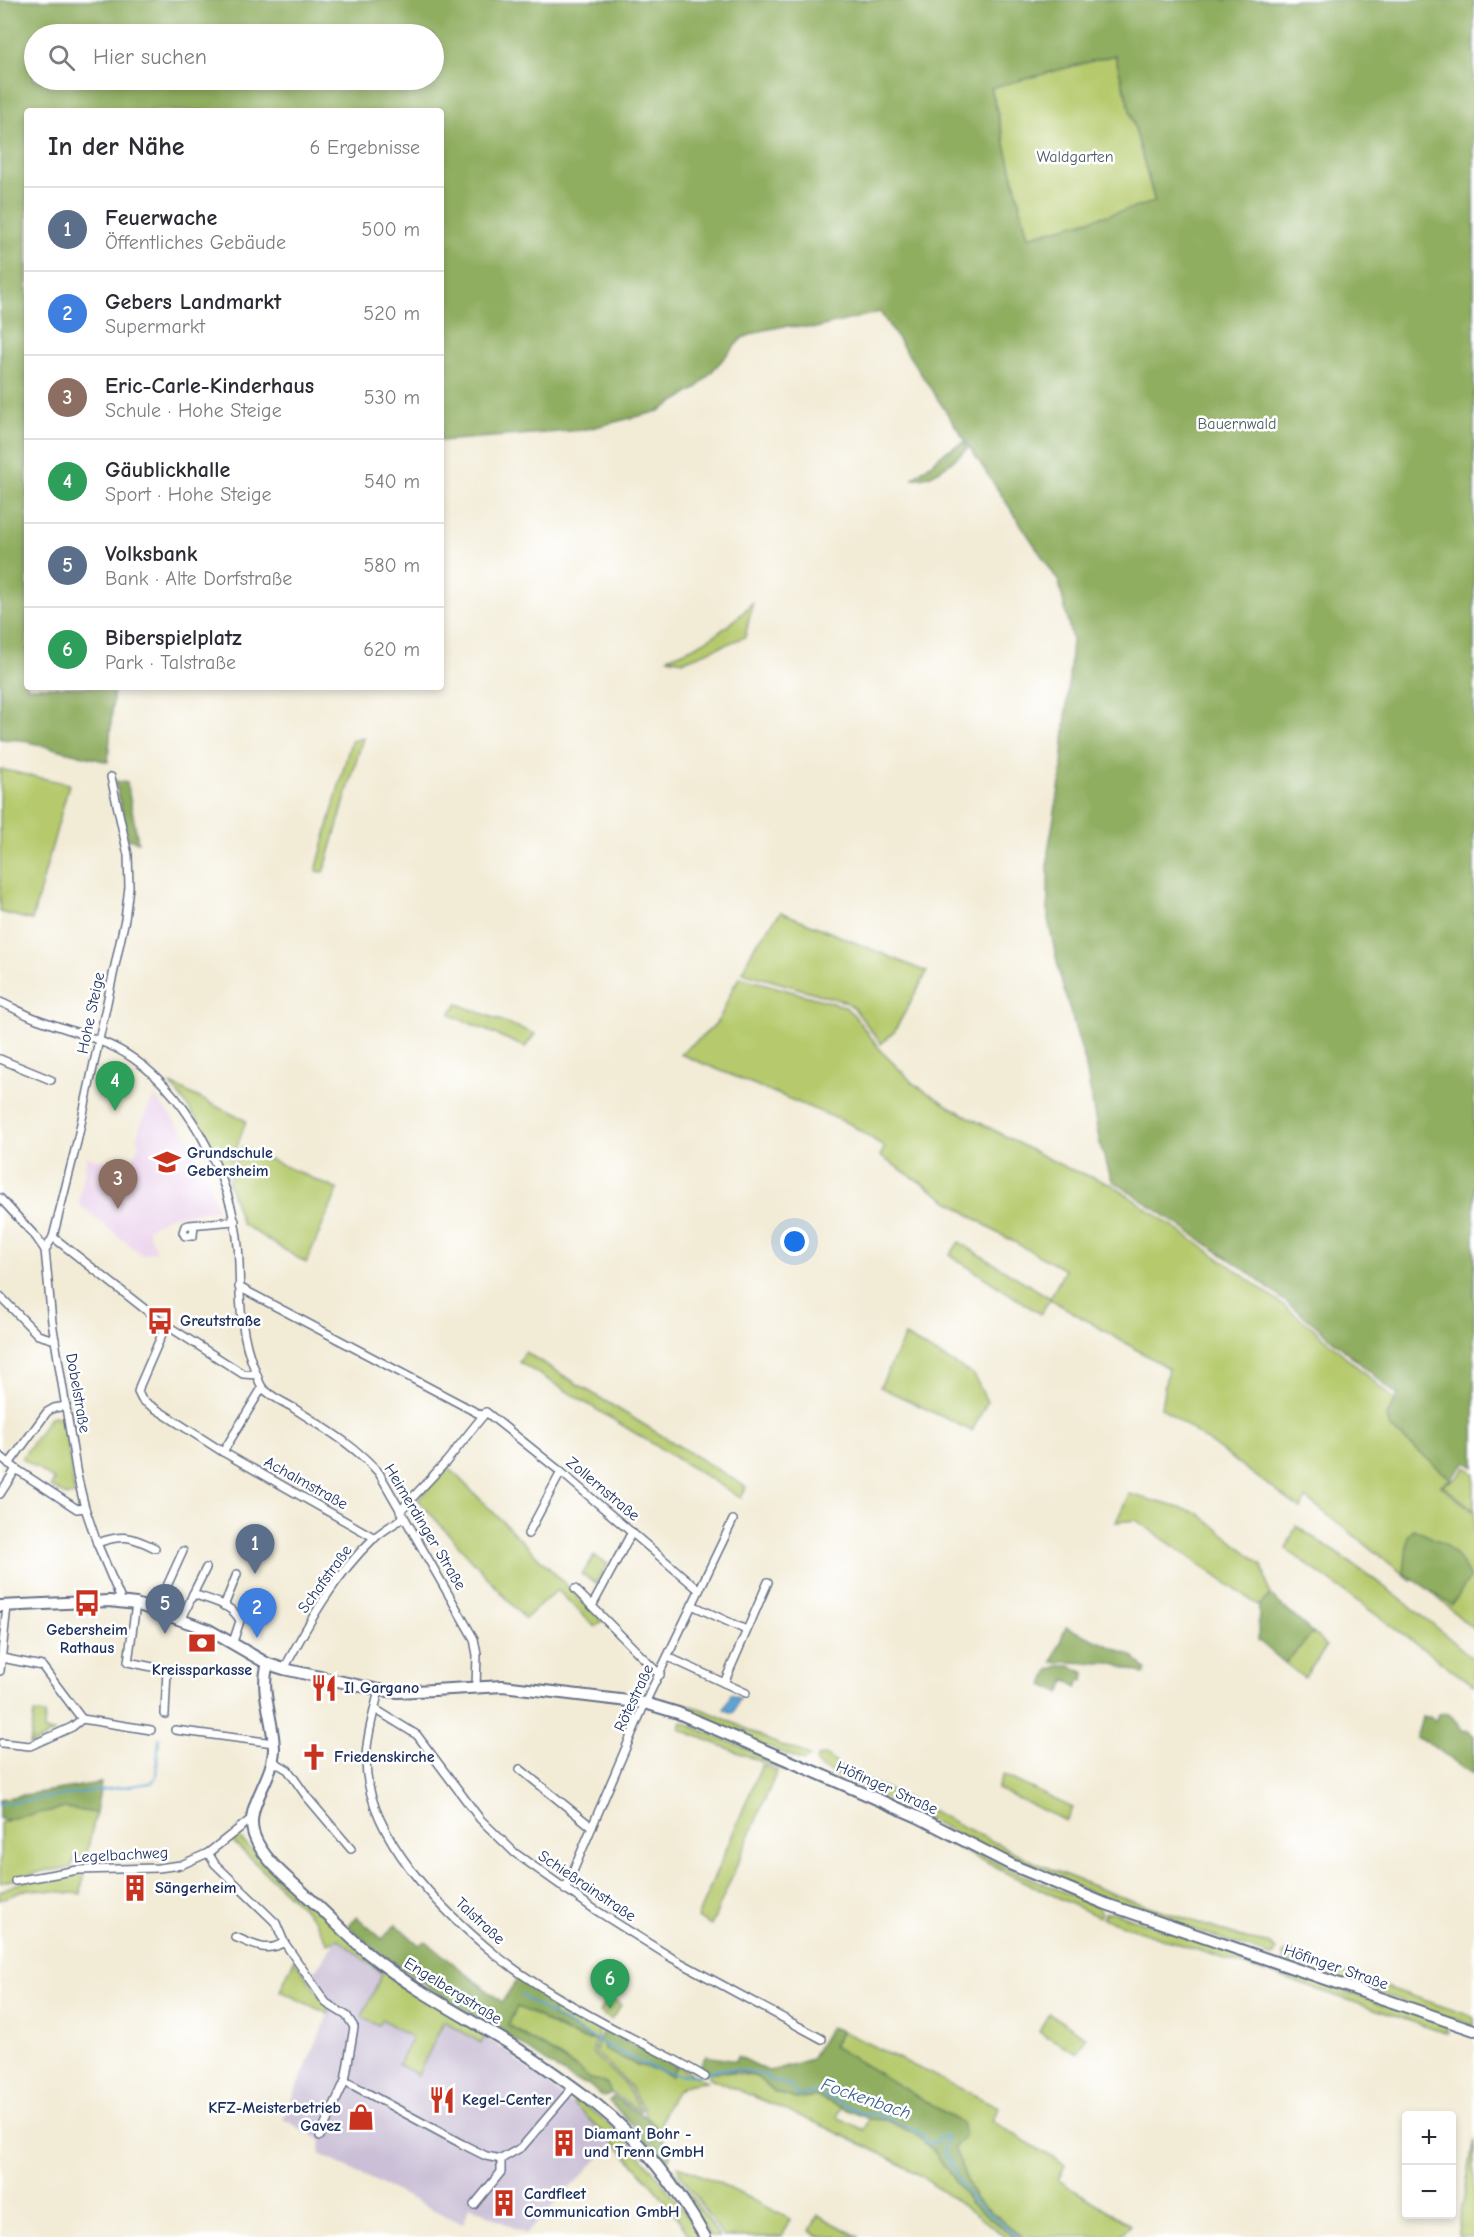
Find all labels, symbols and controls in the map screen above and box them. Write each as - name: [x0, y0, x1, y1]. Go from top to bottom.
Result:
- search box: [24, 24, 444, 90]
- icon: search: [45, 41, 78, 74]
- text: Hier suchen: [93, 44, 207, 70]
- text: In der Nähe: [48, 132, 185, 162]
- text: 6 Ergebnisse: [310, 136, 420, 159]
- park label: Waldgarten: [1036, 148, 1114, 166]
- text: Feuerwache: [105, 205, 217, 231]
- text: 1: [64, 218, 71, 241]
- text: 500 m: [362, 218, 420, 241]
- text: Öffentliches Gebäude: [105, 231, 286, 254]
- text: Gebers Landmarkt: [105, 289, 281, 315]
- text: 2: [63, 302, 72, 325]
- text: 520 m: [363, 302, 420, 325]
- text: Supermarkt: [105, 315, 205, 338]
- text: Eric-Carle-Kinderhaus: [105, 373, 314, 399]
- text: 3: [63, 386, 72, 409]
- text: 530 m: [364, 386, 420, 409]
- text: Schule · Hohe Steige: [105, 399, 282, 422]
- park label: Bauernwald: [1197, 415, 1277, 433]
- text: Gäublickhalle: [105, 457, 230, 483]
- text: 4: [63, 470, 72, 493]
- text: 540 m: [364, 470, 420, 493]
- text: Sport · Hohe Steige: [105, 483, 272, 506]
- text: Volksbank: [105, 541, 198, 567]
- text: 5: [62, 554, 73, 577]
- text: 580 m: [363, 554, 420, 577]
- text: Bank · Alte Dorfstraße: [105, 567, 292, 590]
- text: Biberspielplatz: [105, 625, 242, 651]
- text: 6: [62, 638, 73, 661]
- text: 620 m: [363, 638, 420, 661]
- text: Park · Talstraße: [105, 651, 236, 674]
- street label: Hohe Steige: [74, 971, 108, 1055]
- pin: 4: [96, 1062, 134, 1111]
- place label: Grundschule Gebersheim: [187, 1144, 273, 1180]
- school or university icon: Grundschule Gebersheim: [152, 1147, 182, 1177]
- pin: 3: [98, 1160, 138, 1209]
- your location: [780, 1227, 809, 1256]
- bus stop icon: Greutstraße: [145, 1306, 175, 1336]
- place label: Greutstraße: [180, 1312, 261, 1330]
- street label: Dobelstraße: [62, 1352, 94, 1434]
- street label: Achalmstraße: [261, 1453, 351, 1513]
- street label: Zollernstraße: [563, 1453, 643, 1525]
- street label: Heimerdinger Straße: [380, 1461, 470, 1593]
- pin: 1: [236, 1524, 274, 1574]
- street label: Schafstraße: [294, 1541, 356, 1617]
- pin: 5: [146, 1584, 184, 1634]
- bus stop icon: Gebersheim Rathaus: [72, 1588, 102, 1618]
- pin: 2: [238, 1588, 276, 1638]
- place label: Gebersheim Rathaus: [46, 1621, 128, 1657]
- bank icon: Kreissparkasse: [187, 1628, 217, 1658]
- place label: Kreissparkasse: [152, 1661, 252, 1679]
- street label: Rötestraße: [611, 1662, 657, 1734]
- restaurant icon: Il Gargano: [309, 1673, 339, 1703]
- place label: Il Gargano: [344, 1679, 419, 1697]
- church icon: Friedenskirche: [299, 1742, 329, 1772]
- place label: Friedenskirche: [334, 1748, 435, 1766]
- street label: Höfinger Straße: [833, 1758, 941, 1818]
- street label: Legelbachweg: [73, 1844, 169, 1866]
- street label: Schießrainstraße: [535, 1847, 639, 1925]
- building icon: Sängerheim: [120, 1873, 150, 1903]
- place label: Sängerheim: [155, 1879, 237, 1897]
- street label: Talstraße: [452, 1894, 508, 1948]
- street label: Höfinger Straße: [1281, 1941, 1391, 1993]
- street label: Engelbergstraße: [401, 1954, 505, 2028]
- pin: 6: [590, 1960, 630, 2009]
- water label: Fockenbach: [818, 2074, 914, 2124]
- restaurant icon: Kegel-Center: [427, 2085, 457, 2115]
- place label: Kegel-Center: [462, 2091, 552, 2109]
- place label: KFZ-Meisterbetrieb Gavez: [208, 2099, 341, 2135]
- shop icon: KFZ-Meisterbetrieb Gavez: [346, 2102, 376, 2132]
- map controls: [1402, 2111, 1456, 2219]
- button: +: [1402, 2111, 1456, 2165]
- place label: Diamant Bohr - und Trenn GmbH: [584, 2125, 704, 2161]
- building icon: Diamant Bohr - und Trenn GmbH: [549, 2128, 579, 2158]
- button: −: [1402, 2165, 1456, 2219]
- place label: Cardfleet Communication GmbH: [524, 2185, 680, 2221]
- building icon: Cardfleet Communication GmbH: [489, 2188, 519, 2218]

